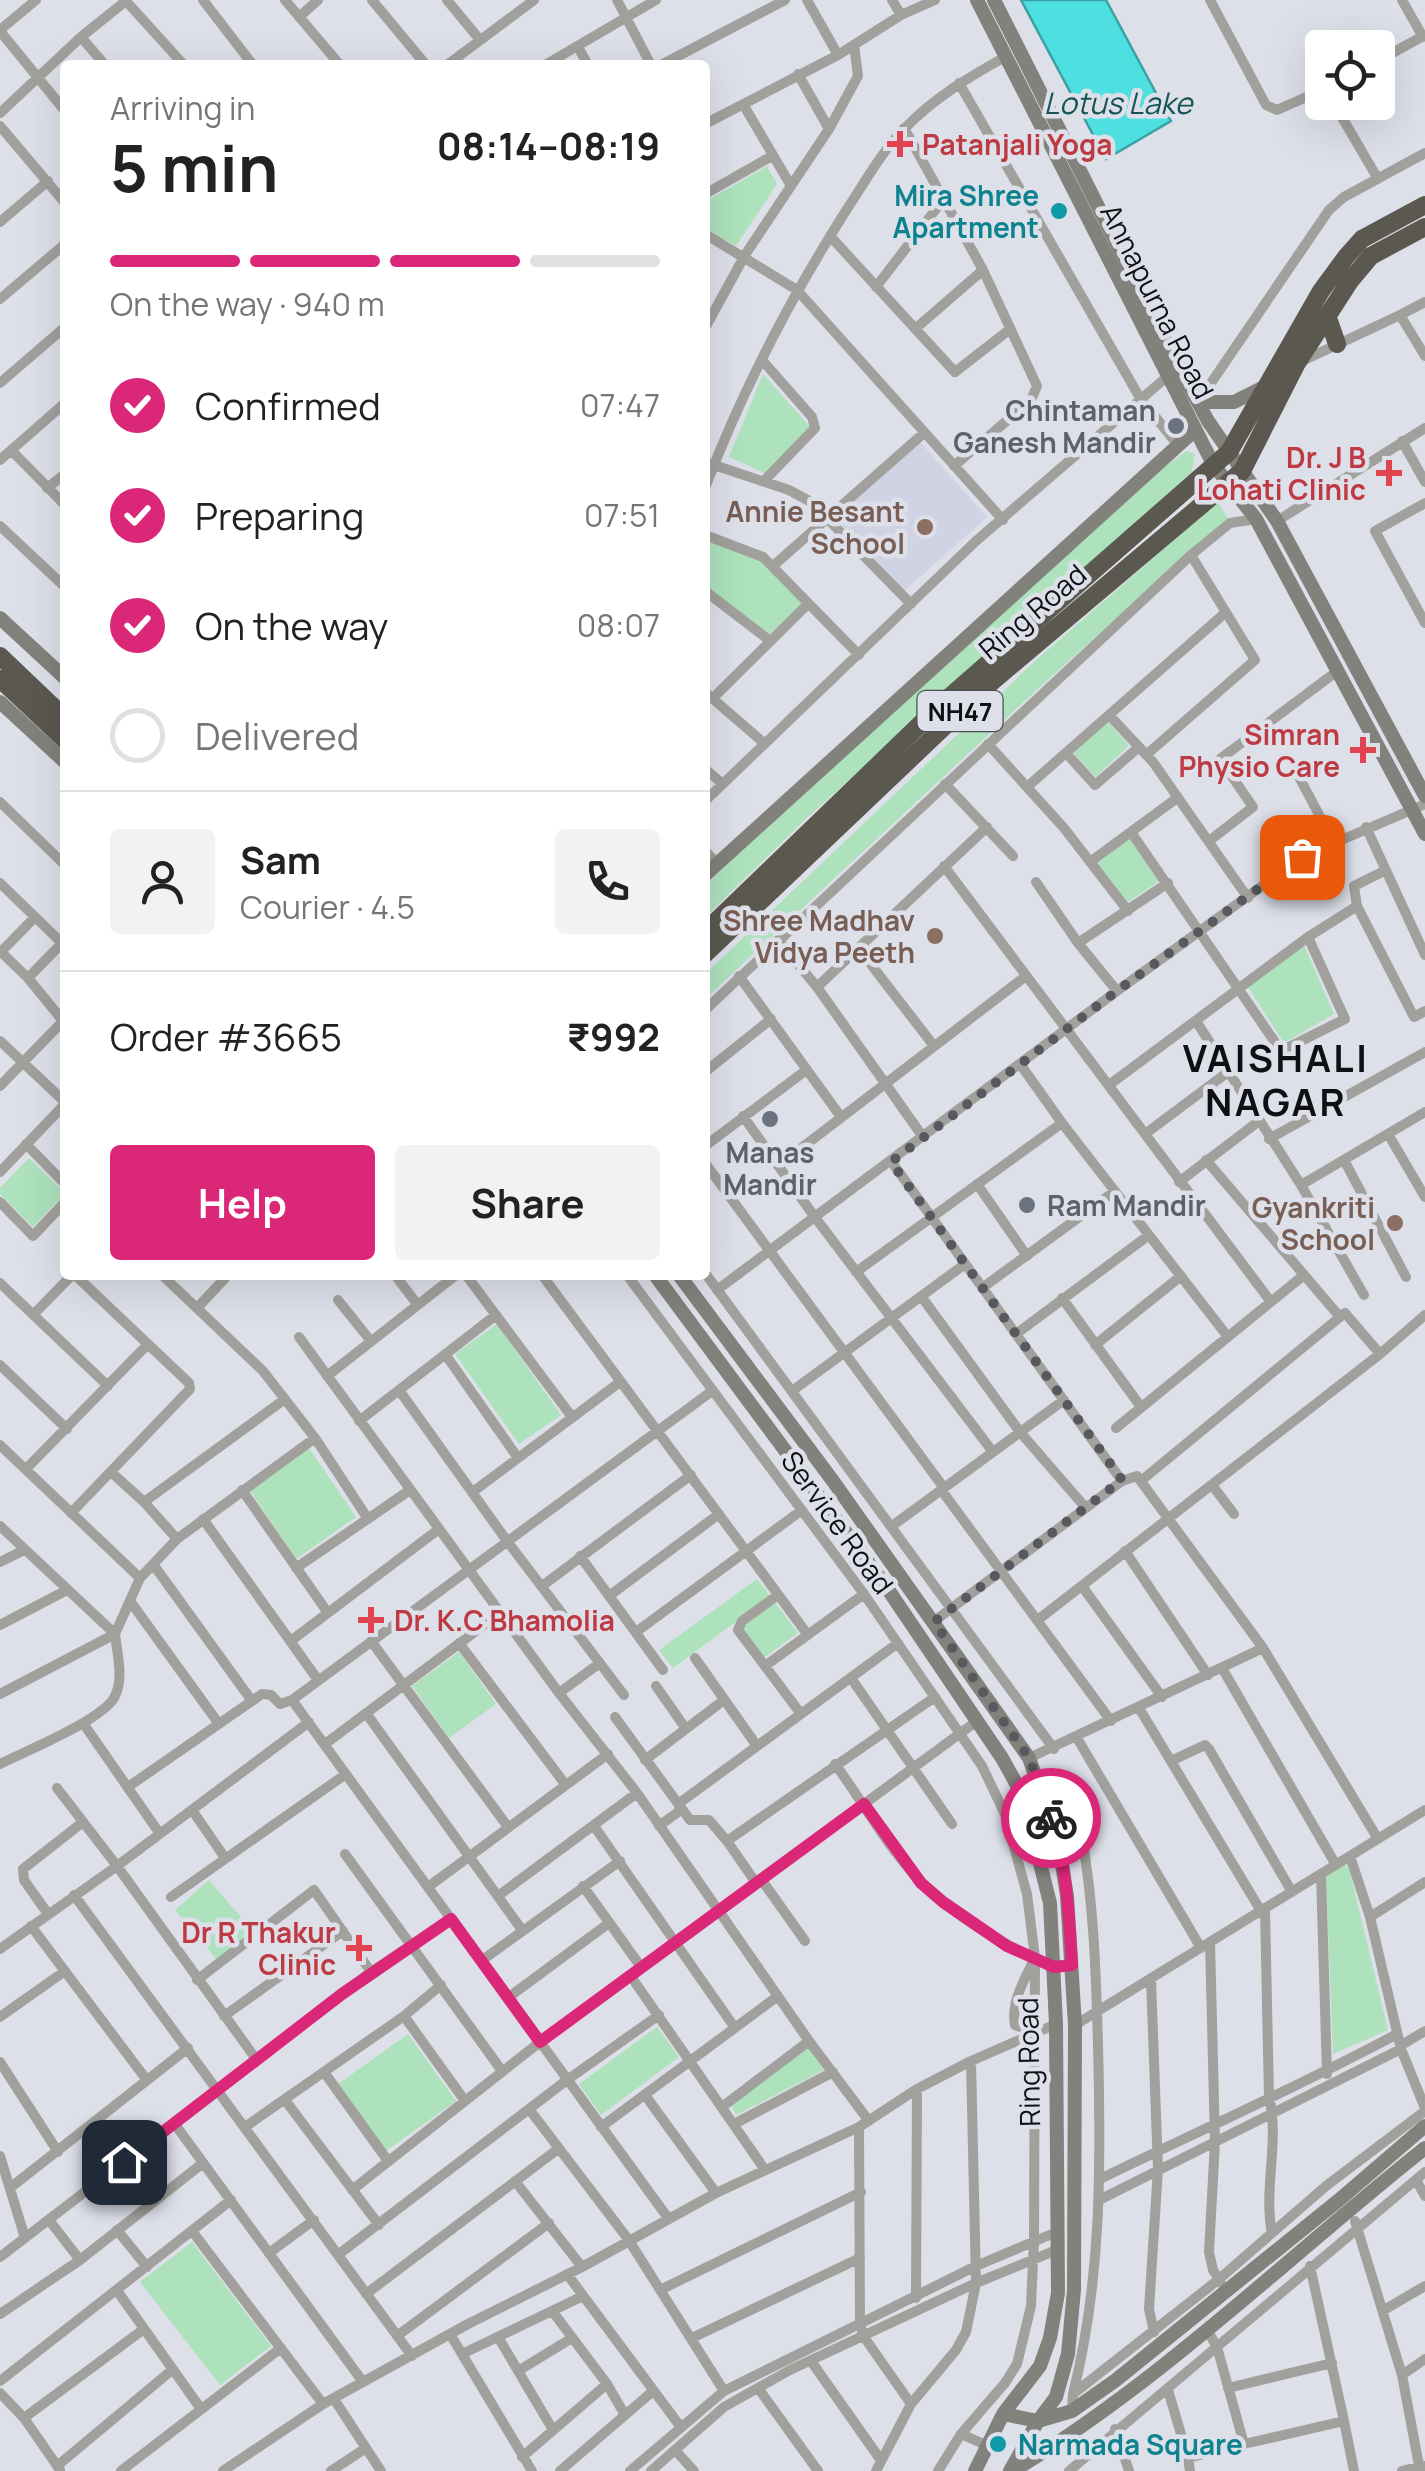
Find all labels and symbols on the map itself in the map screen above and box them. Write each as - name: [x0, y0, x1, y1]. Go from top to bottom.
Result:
- water label: Lotus Lake: [1044, 82, 1194, 123]
- place label: Patanjali Yoga: [922, 125, 1112, 163]
- marker: Patanjali Yoga: [887, 131, 913, 157]
- place label: Mira Shree Apartment: [893, 176, 1039, 246]
- street label: Annapurna Road: [1092, 197, 1224, 405]
- marker: Mira Shree Apartment: [1048, 200, 1070, 222]
- place label: Chintaman Ganesh Mandir: [953, 391, 1156, 461]
- marker: Chintaman Ganesh Mandir: [1165, 415, 1187, 437]
- place label: Dr. J B Lohati Clinic: [1197, 438, 1366, 508]
- marker: Dr. J B Lohati Clinic: [1376, 460, 1402, 486]
- place label: Annie Besant School: [725, 492, 905, 562]
- marker: Annie Besant School: [914, 516, 936, 538]
- street label: Ring Road: [970, 555, 1094, 667]
- road number: NH47: [918, 691, 1002, 731]
- place label: Simran Physio Care: [1178, 715, 1340, 785]
- marker: Simran Physio Care: [1350, 737, 1376, 763]
- pin: [1260, 815, 1345, 900]
- place label: Shree Madhav Vidya Peeth: [723, 901, 915, 971]
- marker: Shree Madhav Vidya Peeth: [924, 925, 946, 947]
- district label: VAISHALI NAGAR: [1183, 1031, 1369, 1127]
- marker: Manas Mandir: [759, 1108, 781, 1130]
- place label: Manas Mandir: [723, 1133, 817, 1203]
- place label: Ram Mandir: [1047, 1186, 1206, 1224]
- place label: Gyankriti School: [1252, 1188, 1375, 1258]
- marker: Ram Mandir: [1016, 1194, 1038, 1216]
- marker: Gyankriti School: [1384, 1212, 1406, 1234]
- street label: Service Road: [773, 1443, 903, 1601]
- place label: Dr. K.C Bhamolia: [394, 1601, 615, 1639]
- marker: Dr. K.C Bhamolia: [358, 1607, 384, 1633]
- courier: [1001, 1768, 1101, 1868]
- place label: Dr R Thakur Clinic: [181, 1913, 336, 1983]
- marker: Dr R Thakur Clinic: [346, 1935, 372, 1961]
- street label: Ring Road: [1008, 1997, 1048, 2127]
- pin: [82, 2120, 167, 2205]
- place label: Narmada Square: [1018, 2425, 1243, 2463]
- marker: Narmada Square: [987, 2433, 1009, 2455]

